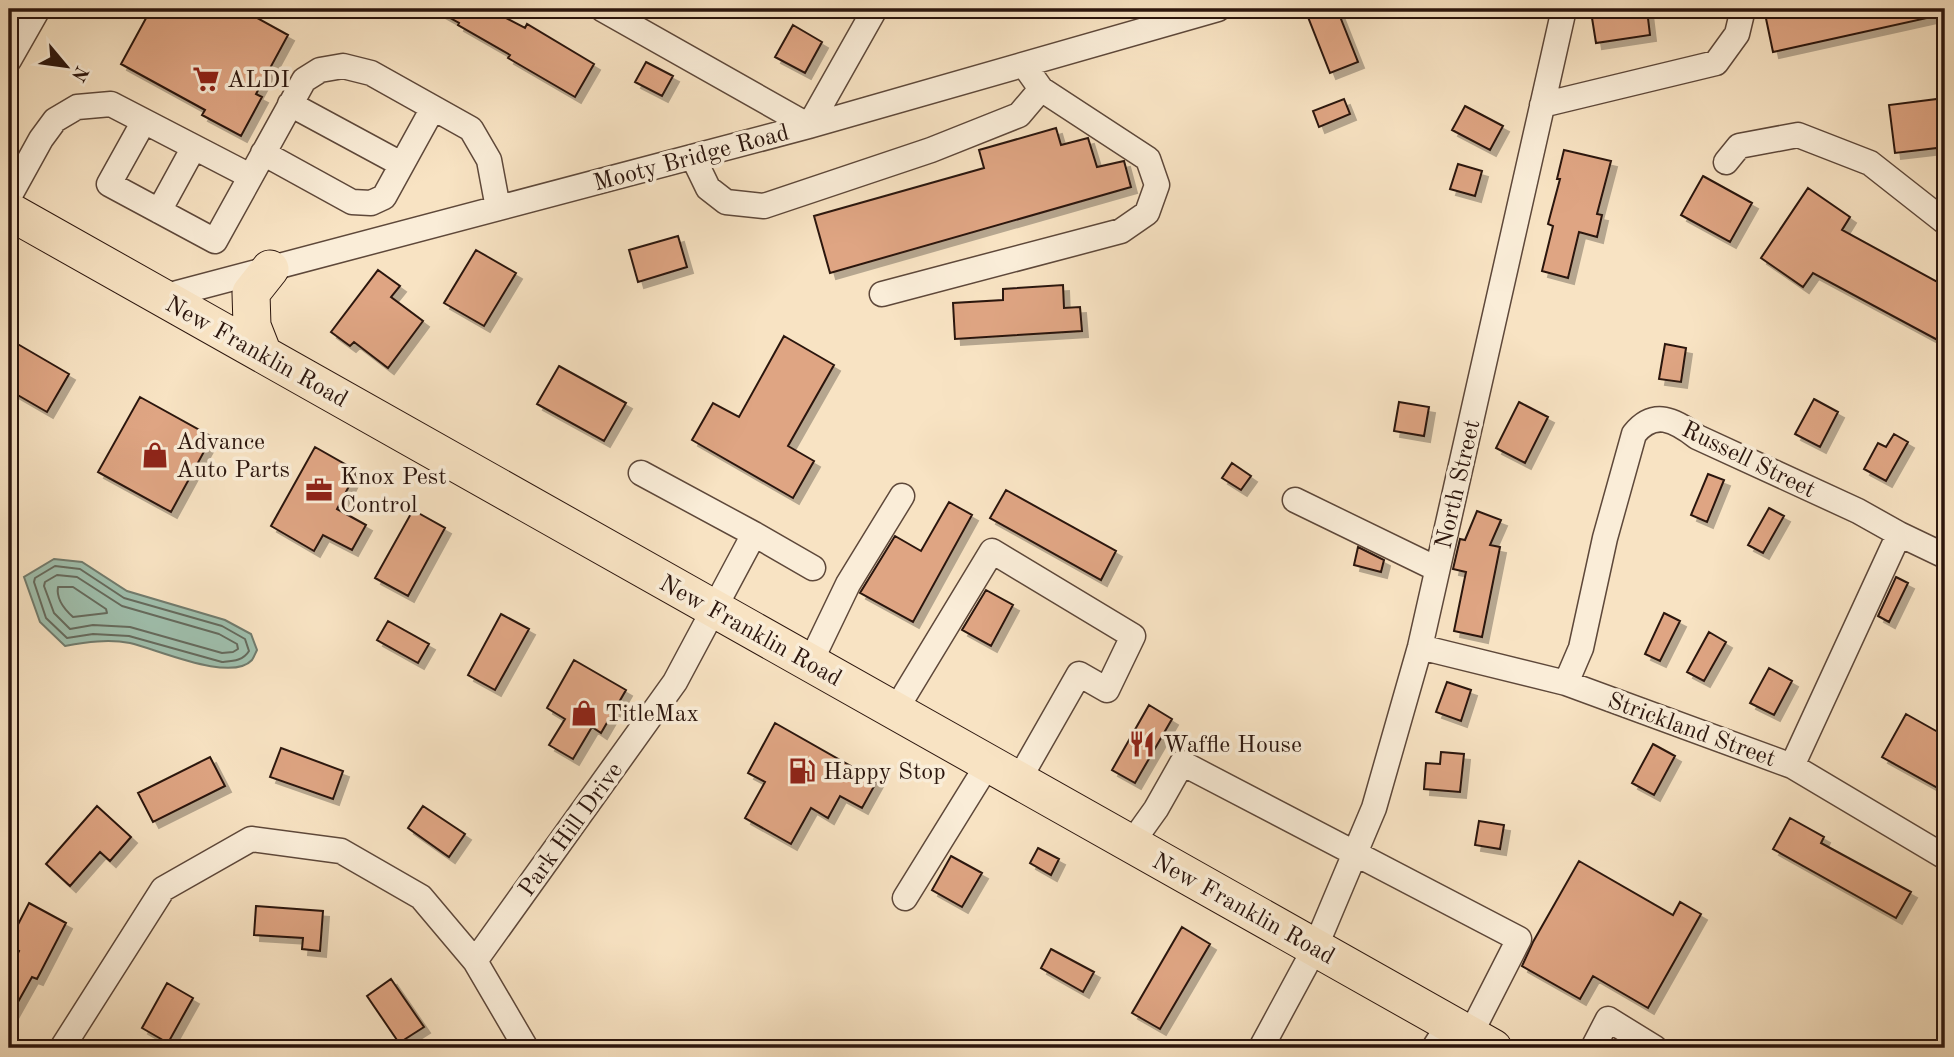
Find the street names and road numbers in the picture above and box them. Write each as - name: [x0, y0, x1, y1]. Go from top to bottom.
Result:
- street label: Mooty Bridge Road: [591, 121, 792, 197]
- street label: New Franklin Road: [161, 293, 351, 413]
- street label: North Street: [1432, 417, 1485, 551]
- street label: Russell Street: [1678, 418, 1819, 503]
- street label: New Franklin Road: [655, 572, 845, 692]
- street label: Strickland Street: [1604, 689, 1778, 772]
- street label: Park Hill Drive: [515, 759, 628, 902]
- street label: New Franklin Road: [1148, 850, 1338, 970]

